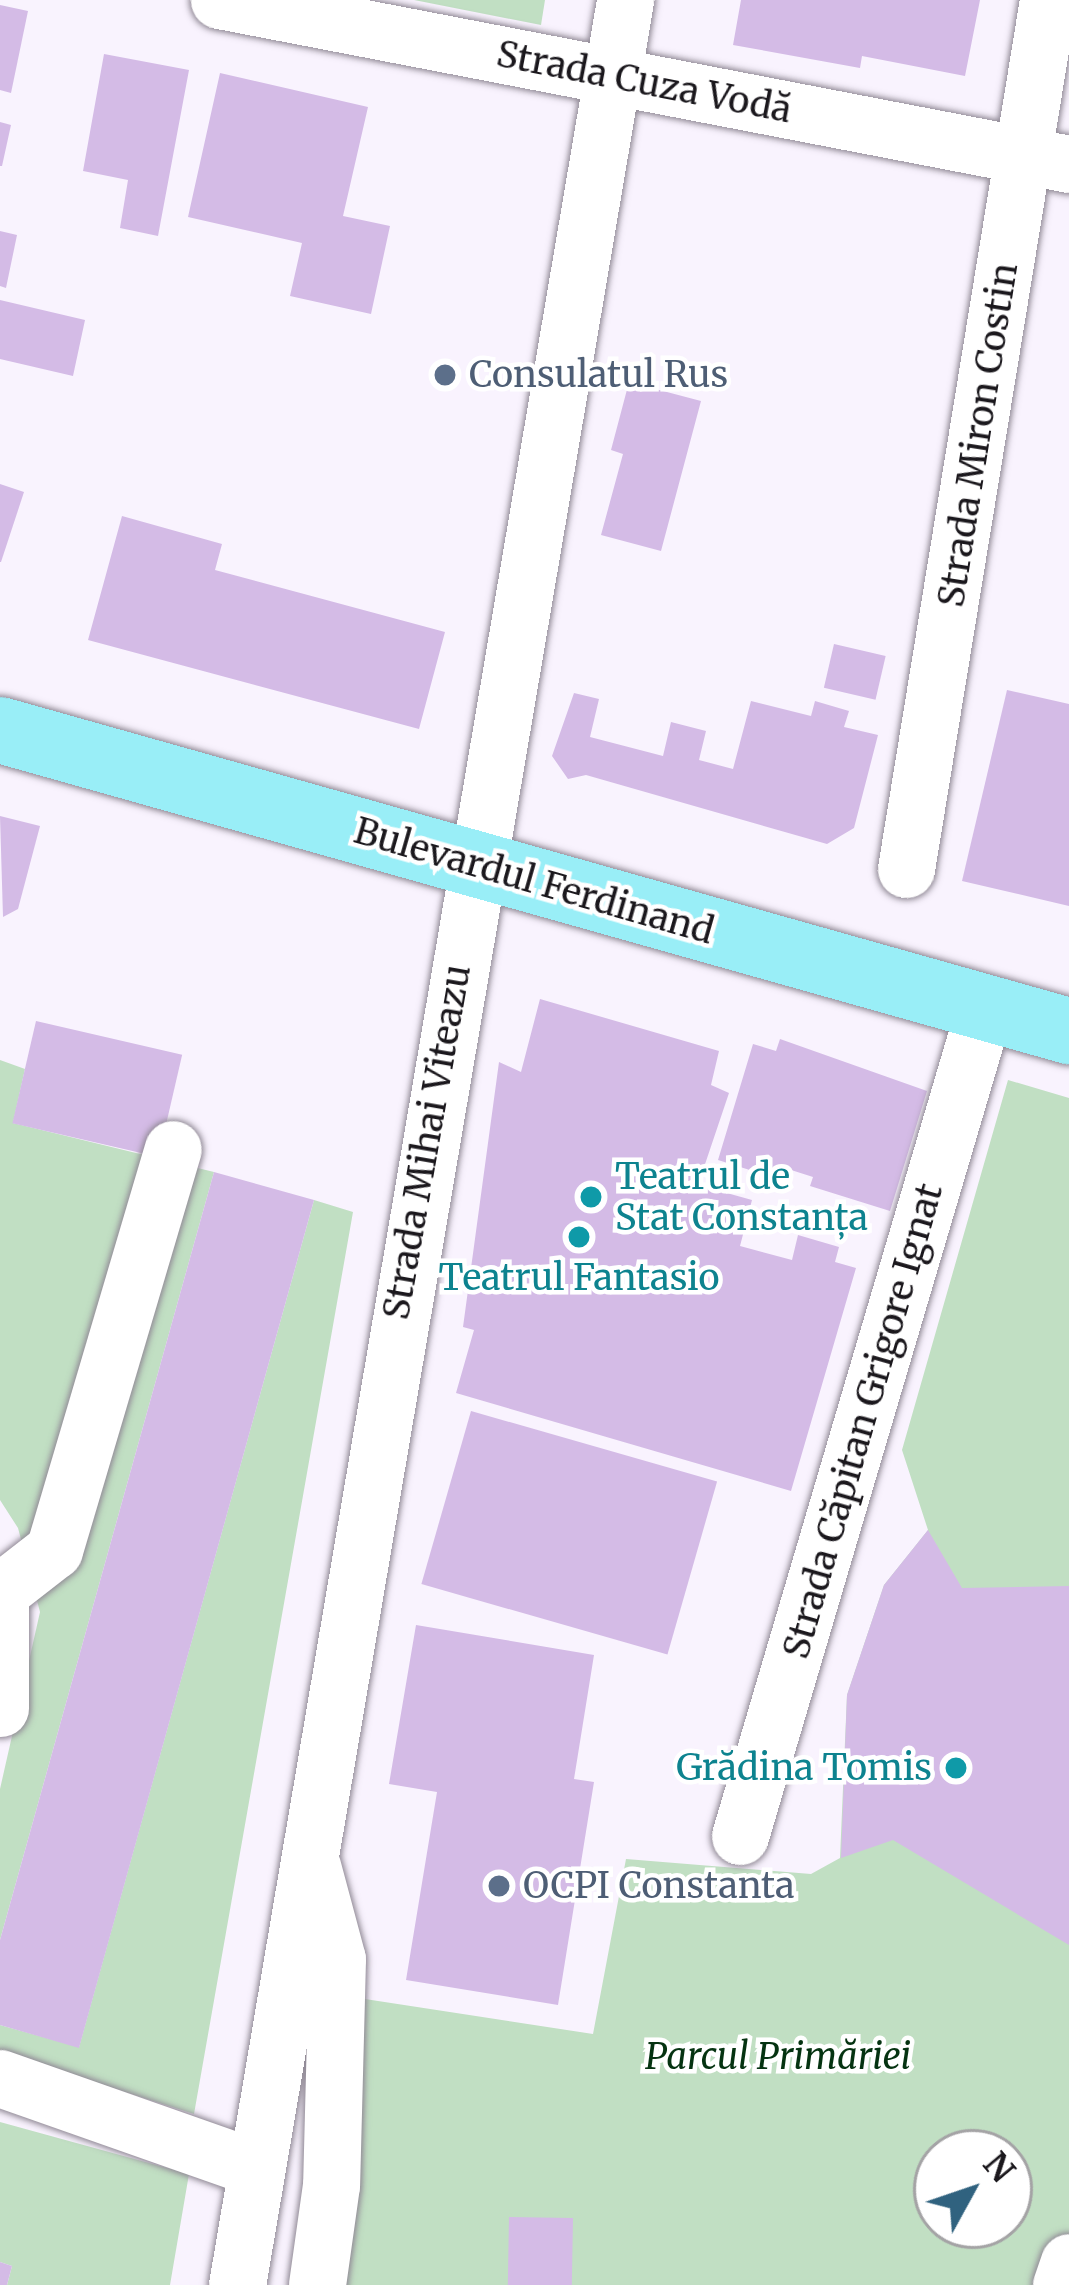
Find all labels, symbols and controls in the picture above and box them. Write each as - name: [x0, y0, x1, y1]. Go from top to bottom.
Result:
- street label: Strada Cuza Vodă: [493, 32, 795, 132]
- street label: Strada Miron Costin: [929, 260, 1027, 610]
- place label: Consulatul Rus: [469, 353, 728, 397]
- marker: Consulatul Rus: [432, 362, 458, 388]
- street label: Bulevardul Ferdinand: [349, 809, 719, 953]
- street label: Strada Mihai Viteazu: [374, 961, 480, 1323]
- place label: Teatrul de Stat Constanța: [615, 1154, 868, 1239]
- street label: Strada Căpitan Grigore Ignat: [774, 1179, 952, 1663]
- marker: Teatrul de Stat Constanța: [578, 1184, 604, 1210]
- marker: Teatrul Fantasio: [566, 1224, 592, 1250]
- place label: Teatrul Fantasio: [439, 1256, 719, 1300]
- place label: Grădina Tomis: [676, 1746, 932, 1790]
- marker: Grădina Tomis: [943, 1755, 969, 1781]
- place label: OCPI Constanta: [523, 1864, 795, 1908]
- marker: OCPI Constanta: [486, 1873, 512, 1899]
- park label: Parcul Primăriei: [645, 2035, 911, 2079]
- north arrow: [913, 2129, 1033, 2249]
- text: N: [975, 2144, 1023, 2191]

